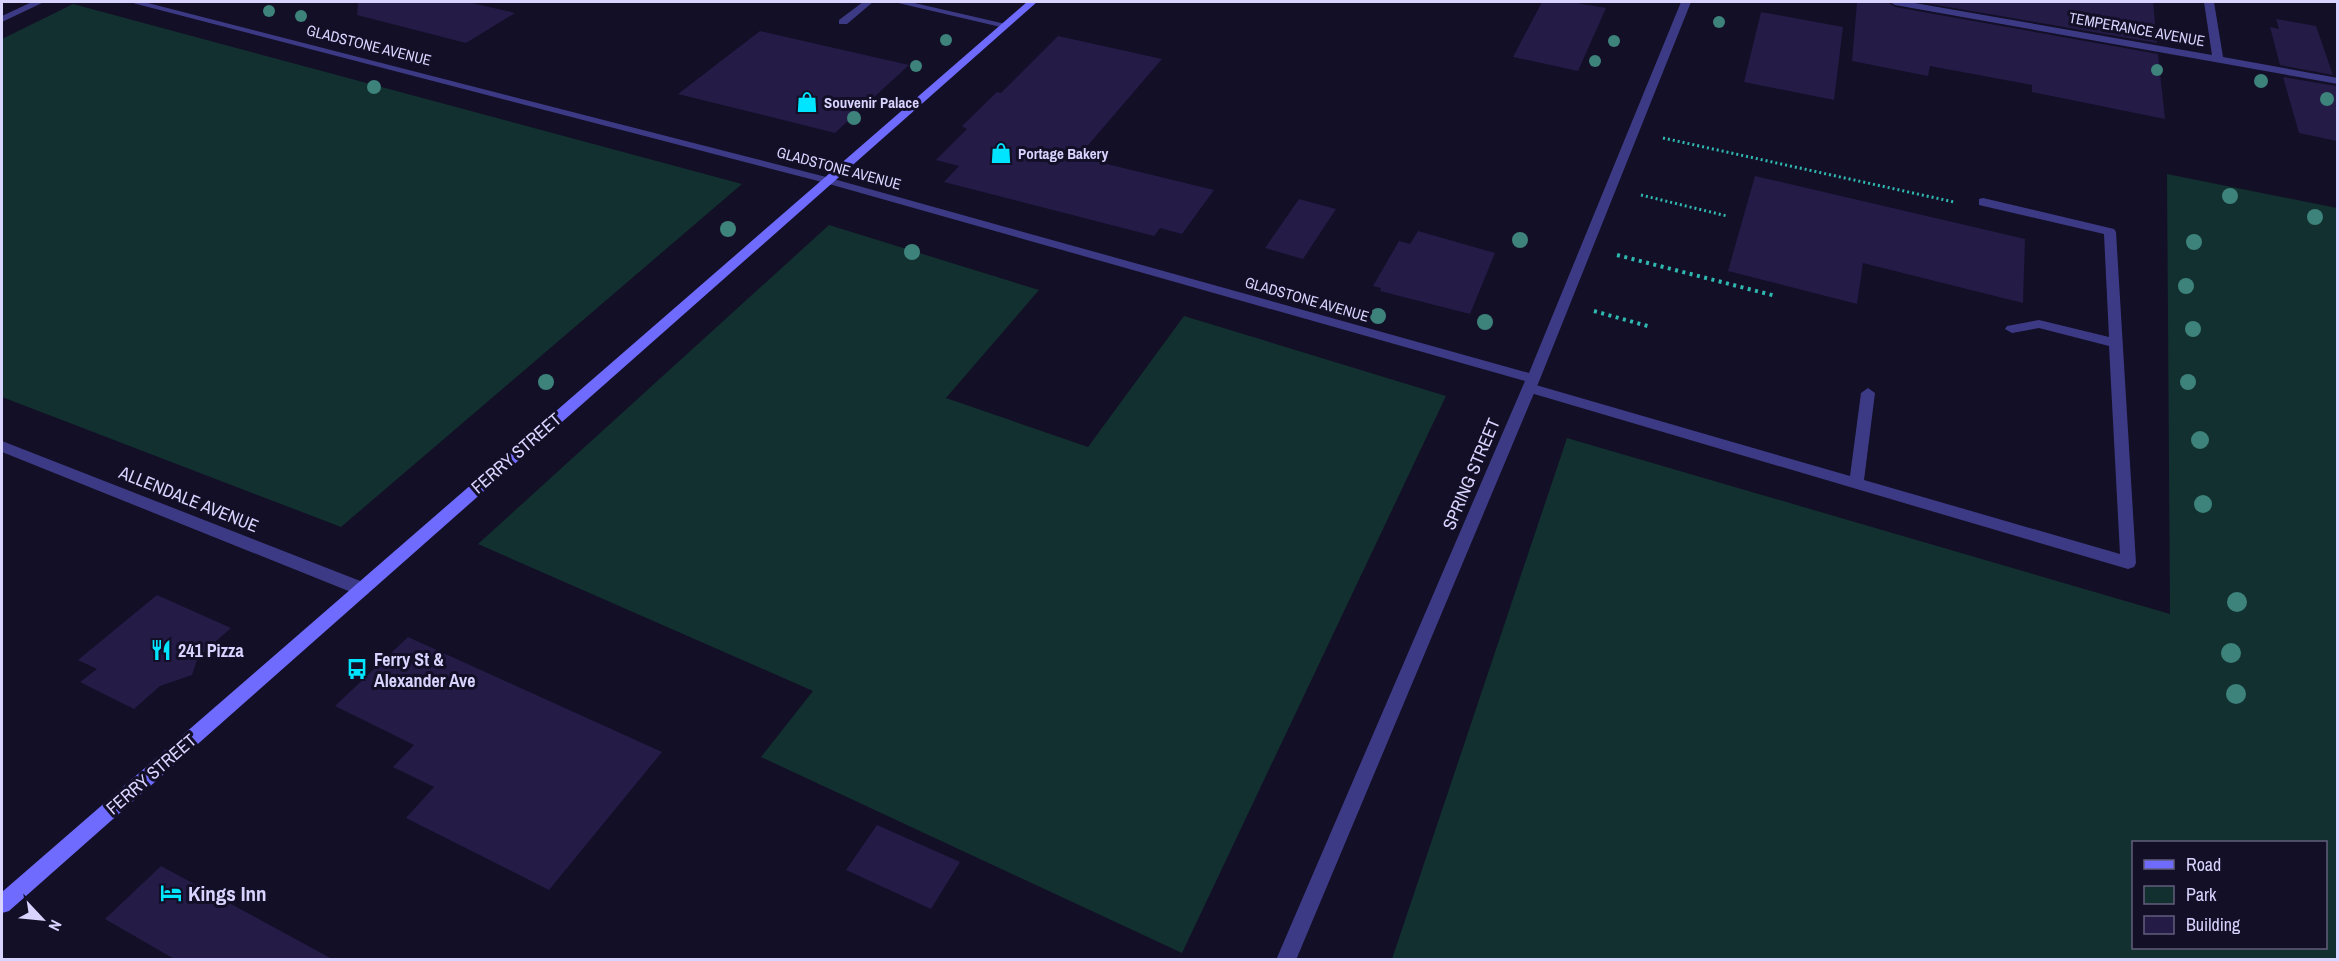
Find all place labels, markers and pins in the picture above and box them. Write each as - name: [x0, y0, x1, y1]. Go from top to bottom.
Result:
- shop icon: Souvenir Palace: [795, 90, 819, 114]
- place label: Souvenir Palace: [824, 92, 919, 113]
- shop icon: Portage Bakery: [989, 141, 1013, 165]
- place label: Portage Bakery: [1018, 143, 1108, 164]
- restaurant icon: 241 Pizza: [149, 638, 173, 662]
- place label: 241 Pizza: [178, 638, 244, 663]
- place label: Ferry St & Alexander Ave: [374, 647, 475, 693]
- bus stop icon: Ferry St & Alexander Ave: [345, 657, 369, 681]
- place label: Kings Inn: [188, 879, 266, 908]
- hotel icon: Kings Inn: [159, 881, 183, 905]

